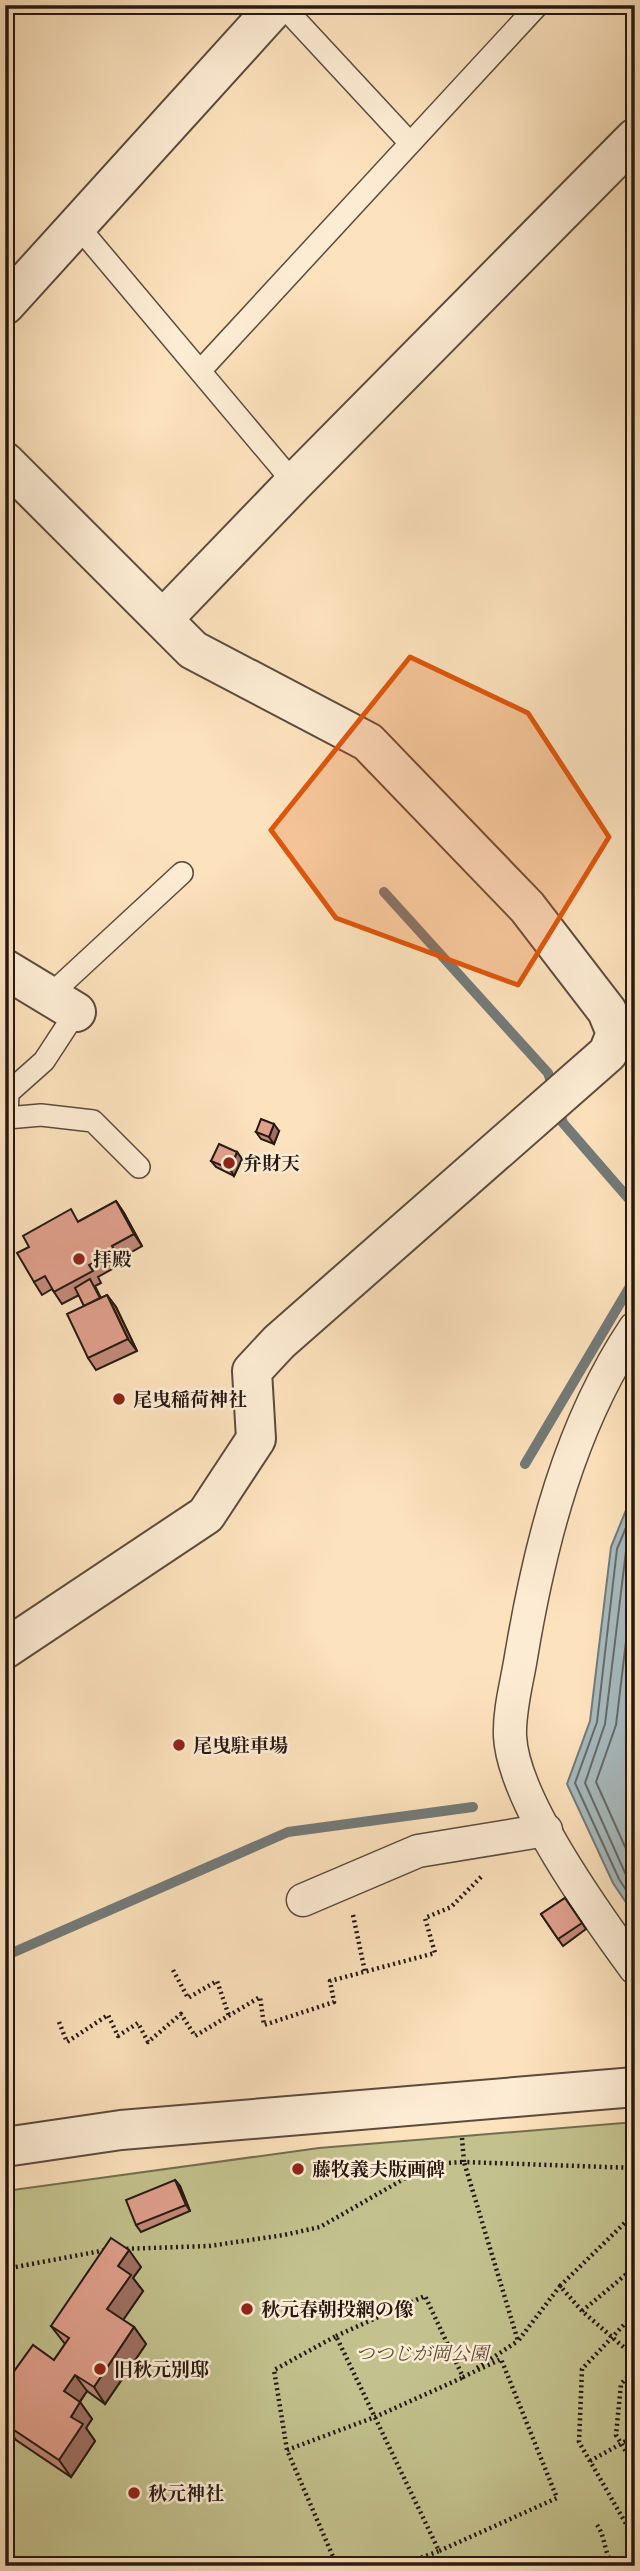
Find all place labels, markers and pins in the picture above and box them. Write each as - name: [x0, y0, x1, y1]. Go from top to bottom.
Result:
- place label: 弁財天: [243, 1153, 300, 1177]
- marker: 弁財天: [221, 1155, 237, 1171]
- place label: 拝殿: [93, 1249, 132, 1273]
- marker: 拝殿: [71, 1251, 87, 1267]
- place label: 尾曳稲荷神社: [133, 1389, 247, 1413]
- marker: 尾曳稲荷神社: [111, 1391, 127, 1407]
- place label: 尾曳駐車場: [193, 1735, 288, 1759]
- marker: 尾曳駐車場: [171, 1737, 187, 1753]
- place label: 藤牧義夫版画碑: [312, 2159, 445, 2183]
- marker: 藤牧義夫版画碑: [290, 2161, 306, 2177]
- place label: 秋元春朝投網の像: [261, 2299, 414, 2323]
- marker: 秋元春朝投網の像: [239, 2301, 255, 2317]
- place label: 旧秋元別邸: [114, 2359, 209, 2383]
- marker: 旧秋元別邸: [92, 2361, 108, 2377]
- place label: 秋元神社: [148, 2483, 224, 2507]
- marker: 秋元神社: [126, 2485, 142, 2501]

